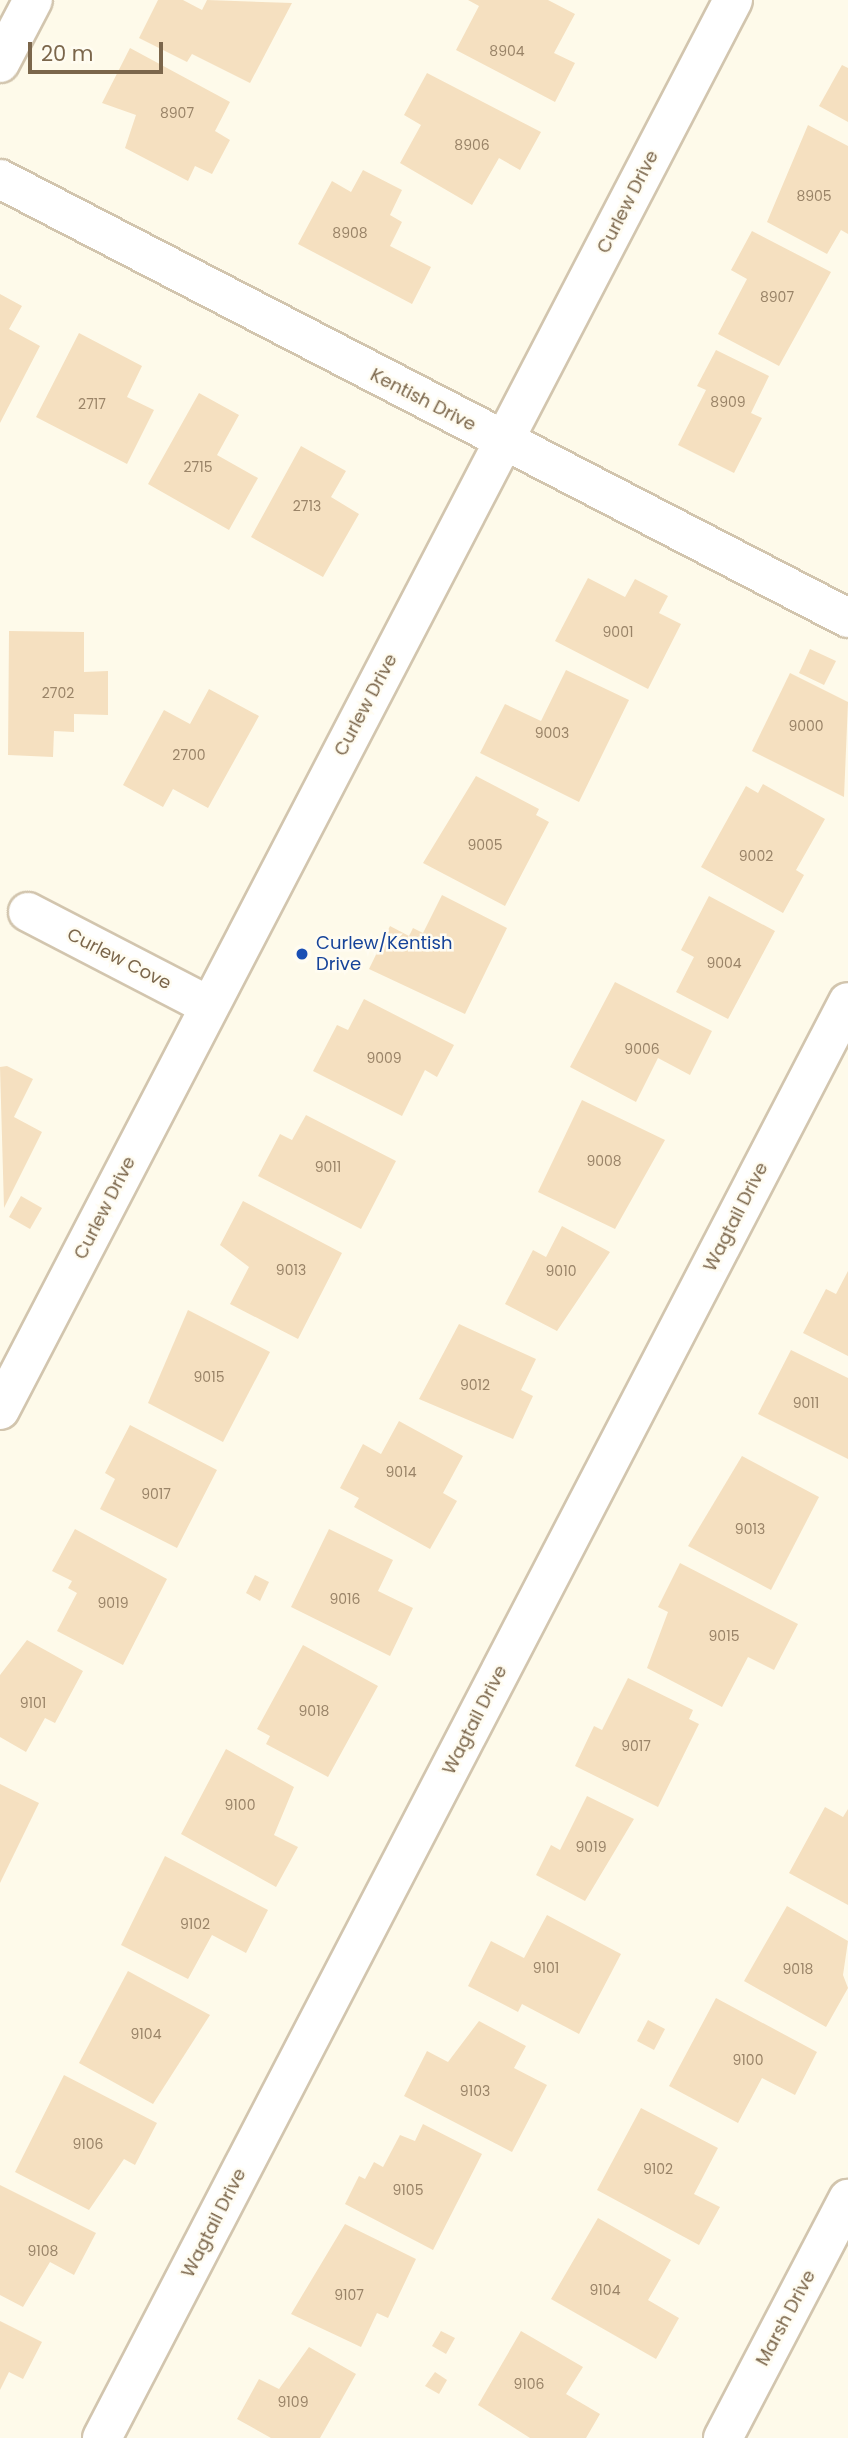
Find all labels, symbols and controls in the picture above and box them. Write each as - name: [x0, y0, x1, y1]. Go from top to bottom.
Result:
- scale bar: [32, 28, 166, 72]
- text: 20 m: [41, 39, 94, 68]
- house number: 8904: [489, 43, 525, 59]
- house number: 8907: [160, 105, 194, 121]
- house number: 8906: [454, 137, 490, 153]
- street label: Curlew Drive: [593, 147, 663, 257]
- house number: 8905: [796, 188, 832, 204]
- house number: 8908: [332, 225, 368, 241]
- house number: 8907: [760, 289, 794, 305]
- street label: Kentish Drive: [367, 364, 479, 436]
- house number: 8909: [710, 394, 746, 410]
- house number: 2717: [78, 396, 106, 412]
- house number: 2715: [184, 459, 212, 475]
- house number: 2713: [293, 498, 321, 514]
- house number: 9001: [603, 624, 633, 640]
- street label: Curlew Drive: [330, 650, 402, 760]
- house number: 2702: [42, 685, 74, 701]
- house number: 9000: [788, 718, 824, 734]
- house number: 9003: [535, 725, 569, 741]
- house number: 2700: [172, 747, 206, 763]
- house number: 9005: [467, 837, 503, 853]
- house number: 9002: [739, 848, 773, 864]
- street label: Curlew Cove: [63, 924, 175, 994]
- place label: Curlew/Kentish Drive: [316, 933, 452, 976]
- marker: Curlew/Kentish Drive: [294, 946, 310, 962]
- house number: 9004: [706, 955, 742, 971]
- house number: 9006: [624, 1041, 660, 1057]
- house number: 9009: [366, 1050, 402, 1066]
- street label: Curlew Drive: [70, 1153, 140, 1263]
- house number: 9008: [586, 1153, 622, 1169]
- house number: 9011: [315, 1159, 341, 1175]
- street label: Wagtail Drive: [699, 1159, 773, 1275]
- house number: 9013: [276, 1262, 306, 1278]
- house number: 9010: [546, 1263, 576, 1279]
- house number: 9015: [194, 1369, 224, 1385]
- house number: 9012: [460, 1377, 490, 1393]
- house number: 9011: [793, 1395, 819, 1411]
- house number: 9014: [386, 1464, 416, 1480]
- house number: 9017: [141, 1486, 171, 1502]
- house number: 9013: [735, 1521, 765, 1537]
- house number: 9016: [330, 1591, 360, 1607]
- house number: 9019: [98, 1595, 128, 1611]
- house number: 9015: [709, 1628, 739, 1644]
- street label: Wagtail Drive: [438, 1662, 512, 1778]
- house number: 9101: [20, 1695, 46, 1711]
- house number: 9018: [299, 1703, 329, 1719]
- house number: 9017: [621, 1738, 651, 1754]
- house number: 9100: [225, 1797, 255, 1813]
- house number: 9019: [576, 1839, 606, 1855]
- house number: 9102: [180, 1916, 210, 1932]
- house number: 9101: [533, 1960, 559, 1976]
- house number: 9018: [783, 1961, 813, 1977]
- house number: 9104: [131, 2026, 161, 2042]
- house number: 9100: [733, 2052, 763, 2068]
- house number: 9103: [460, 2083, 490, 2099]
- house number: 9106: [73, 2136, 103, 2152]
- house number: 9102: [643, 2161, 673, 2177]
- street label: Wagtail Drive: [177, 2165, 251, 2281]
- house number: 9105: [393, 2182, 423, 2198]
- house number: 9108: [28, 2243, 58, 2259]
- street label: Marsh Drive: [752, 2266, 820, 2370]
- house number: 9104: [590, 2282, 620, 2298]
- house number: 9107: [334, 2287, 364, 2303]
- house number: 9106: [514, 2376, 544, 2392]
- house number: 9109: [278, 2394, 308, 2410]

